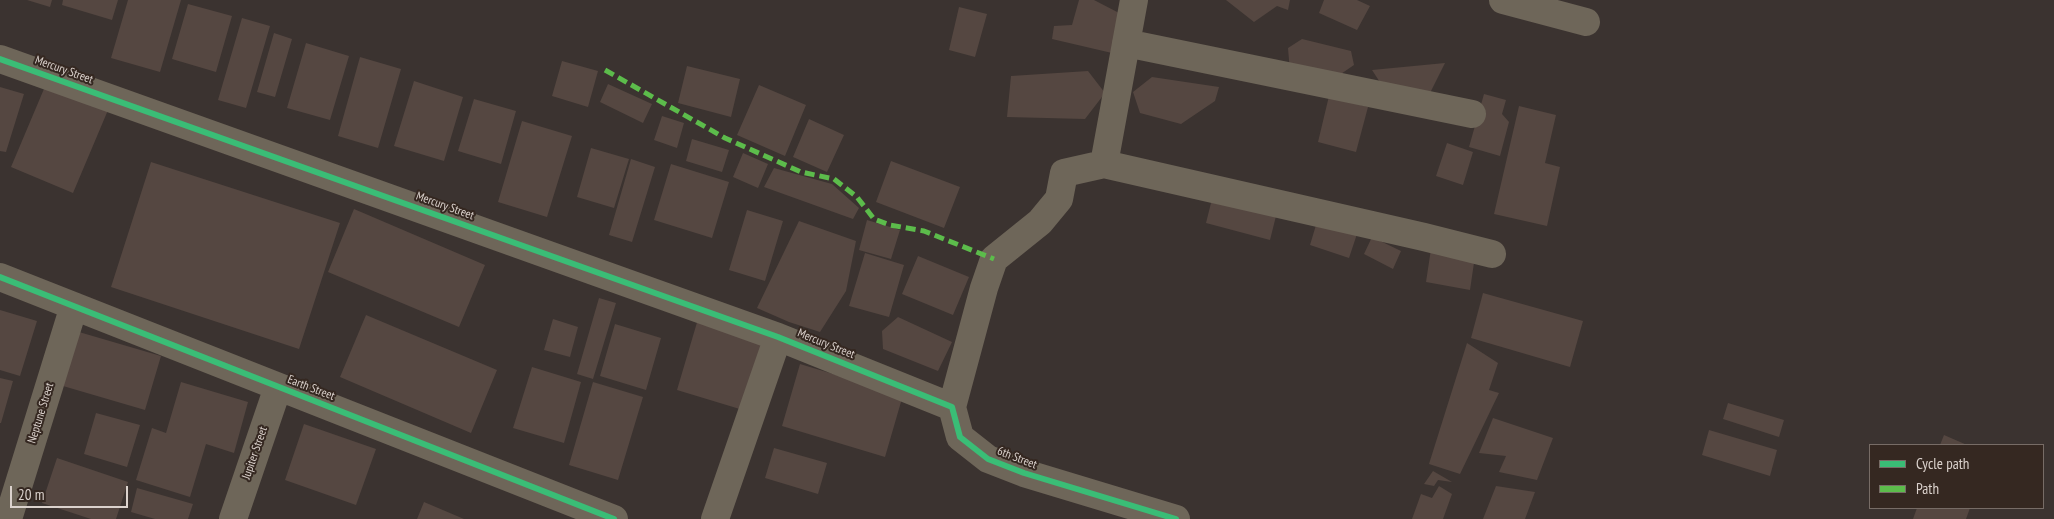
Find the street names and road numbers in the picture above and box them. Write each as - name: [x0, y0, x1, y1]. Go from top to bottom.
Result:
- street label: Mercury Street: [33, 53, 95, 87]
- street label: Mercury Street: [414, 189, 476, 223]
- street label: Mercury Street: [795, 326, 857, 362]
- street label: Earth Street: [285, 372, 337, 404]
- street label: Neptune Street: [25, 381, 57, 445]
- street label: Jupiter Street: [239, 425, 271, 481]
- street label: 6th Street: [995, 444, 1039, 472]

